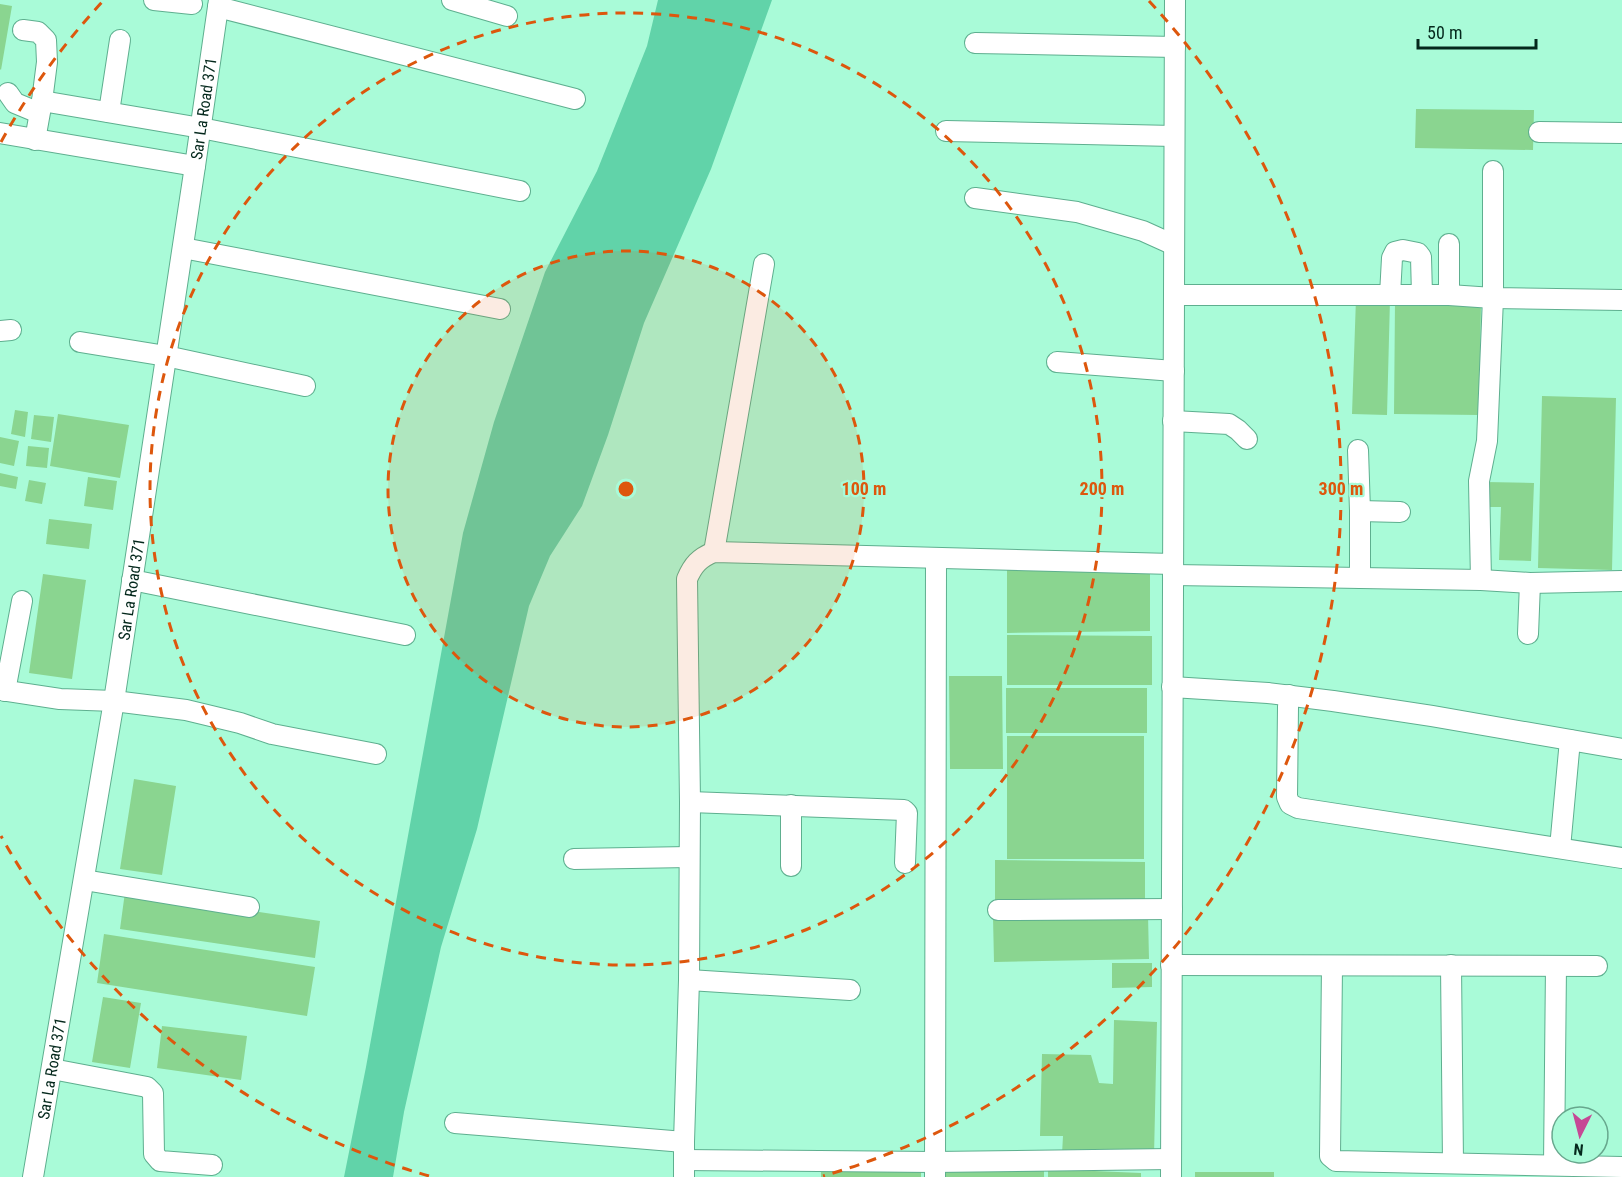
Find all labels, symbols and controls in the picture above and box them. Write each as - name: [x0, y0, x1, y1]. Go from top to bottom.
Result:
- scale bar: [1418, 12, 1536, 50]
- text: 50 m: [1427, 22, 1462, 43]
- street label: Sar La Road 371: [187, 56, 221, 161]
- text: 100 m: [842, 478, 886, 499]
- text: 200 m: [1080, 478, 1124, 499]
- text: 300 m: [1319, 478, 1363, 499]
- centre of rings: [616, 479, 636, 499]
- street label: Sar La Road 371: [114, 537, 149, 642]
- street label: Sar La Road 371: [34, 1016, 70, 1121]
- north arrow: [1550, 1105, 1610, 1165]
- text: N: [1573, 1139, 1584, 1159]

